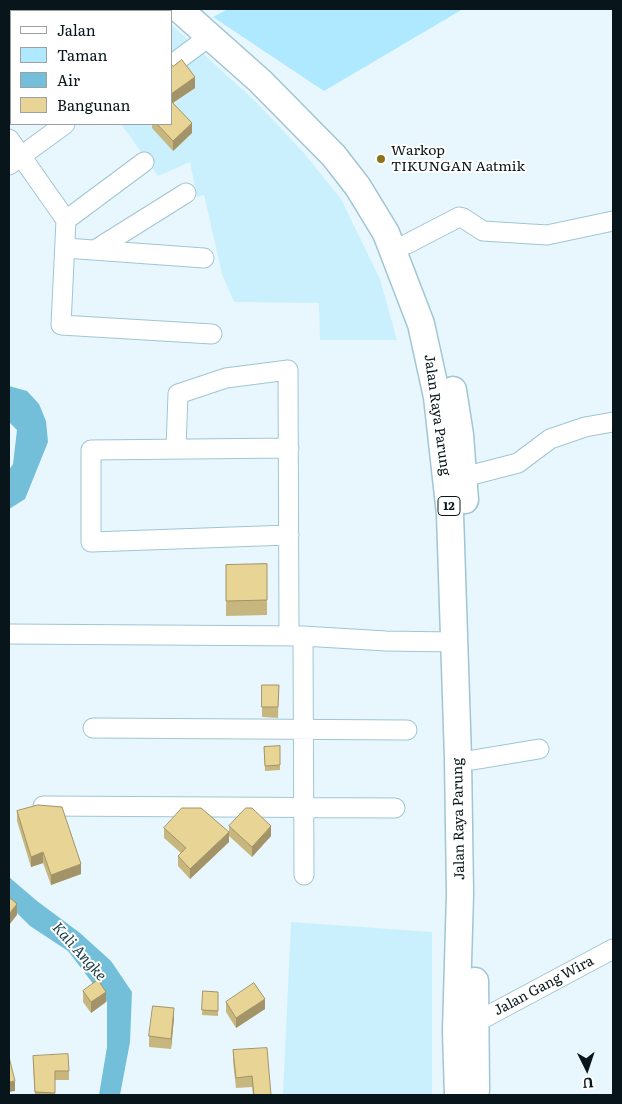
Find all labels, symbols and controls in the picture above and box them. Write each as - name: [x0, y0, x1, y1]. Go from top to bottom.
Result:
- legend: [10, 10, 172, 125]
- text: Jalan: [57, 18, 96, 41]
- text: Taman: [57, 43, 107, 66]
- text: Air: [57, 68, 80, 91]
- text: Bangunan: [57, 93, 130, 116]
- place label: Warkop TIKUNGAN Aatmik: [391, 143, 525, 176]
- marker: Warkop TIKUNGAN Aatmik: [375, 153, 387, 165]
- street label: Jalan Raya Parung: [420, 353, 454, 477]
- road number: 12: [438, 496, 460, 516]
- street label: Jalan Raya Parung: [450, 758, 468, 880]
- water label: Kali Angke: [48, 919, 110, 985]
- street label: Jalan Gang Wira: [491, 953, 597, 1019]
- north arrow: [562, 1044, 612, 1094]
- text: U: [582, 1074, 594, 1094]

